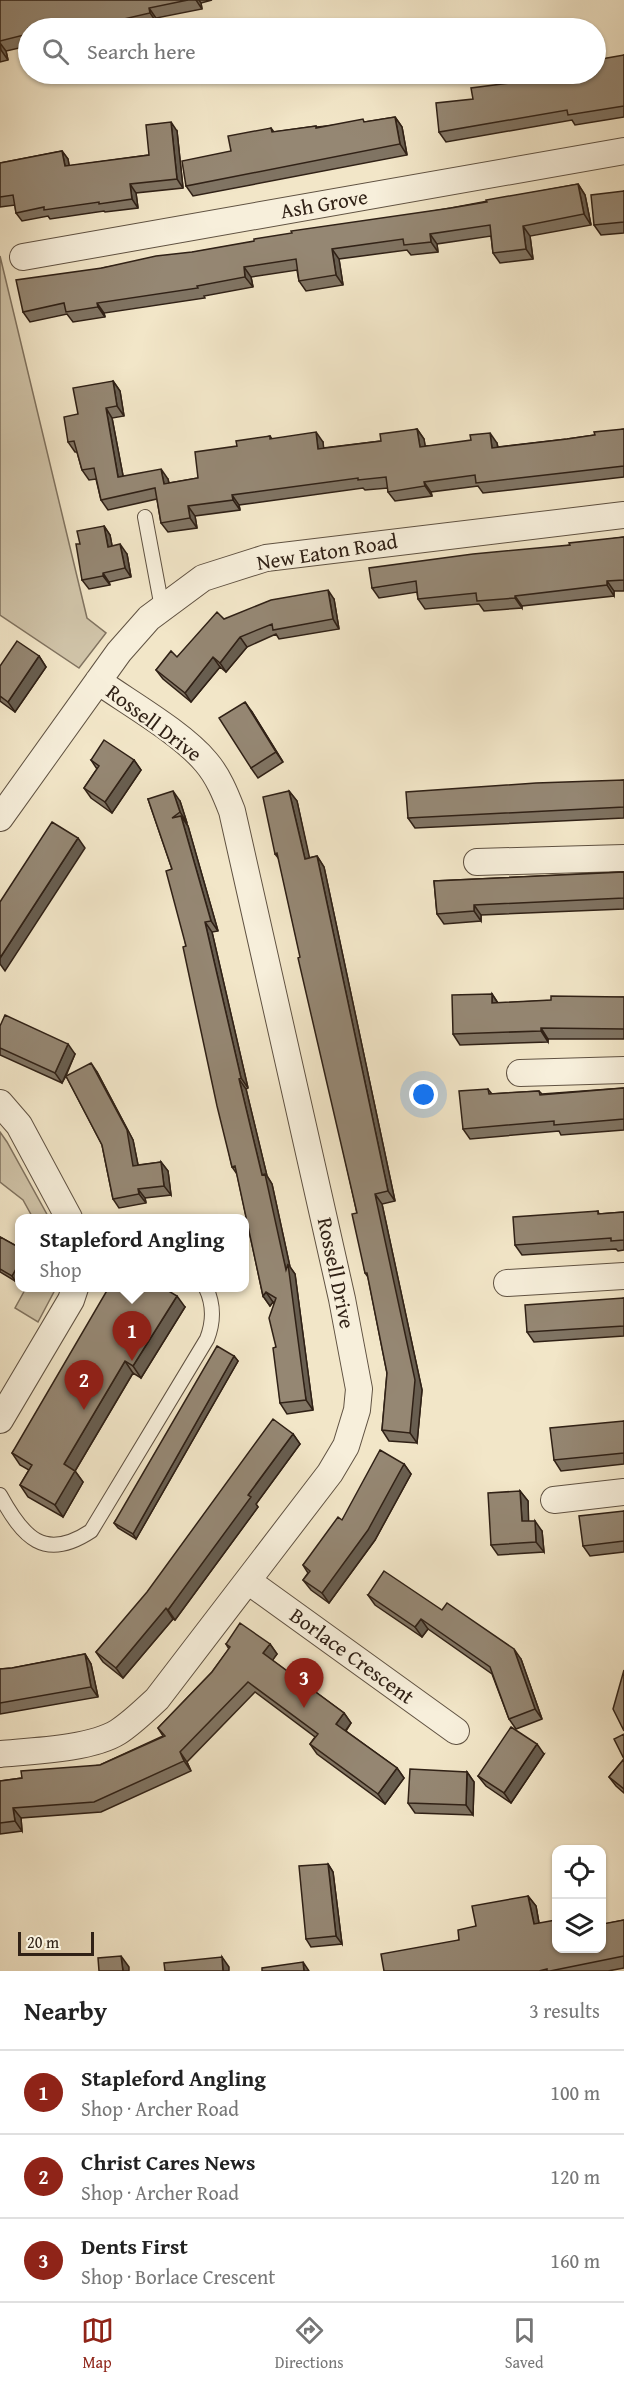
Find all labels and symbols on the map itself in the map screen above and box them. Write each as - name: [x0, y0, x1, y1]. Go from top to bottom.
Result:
- street label: Ash Grove: [278, 181, 370, 226]
- street label: New Eaton Road: [254, 525, 400, 578]
- street label: Rossell Drive: [100, 676, 209, 769]
- your location: [409, 1080, 438, 1109]
- street label: Rossell Drive: [310, 1214, 363, 1331]
- pin: 1: [112, 1312, 152, 1361]
- pin: 2: [64, 1360, 104, 1410]
- street label: Borlace Crescent: [284, 1600, 421, 1712]
- pin: 3: [284, 1658, 324, 1708]
- scale bar: [18, 1929, 94, 1956]

